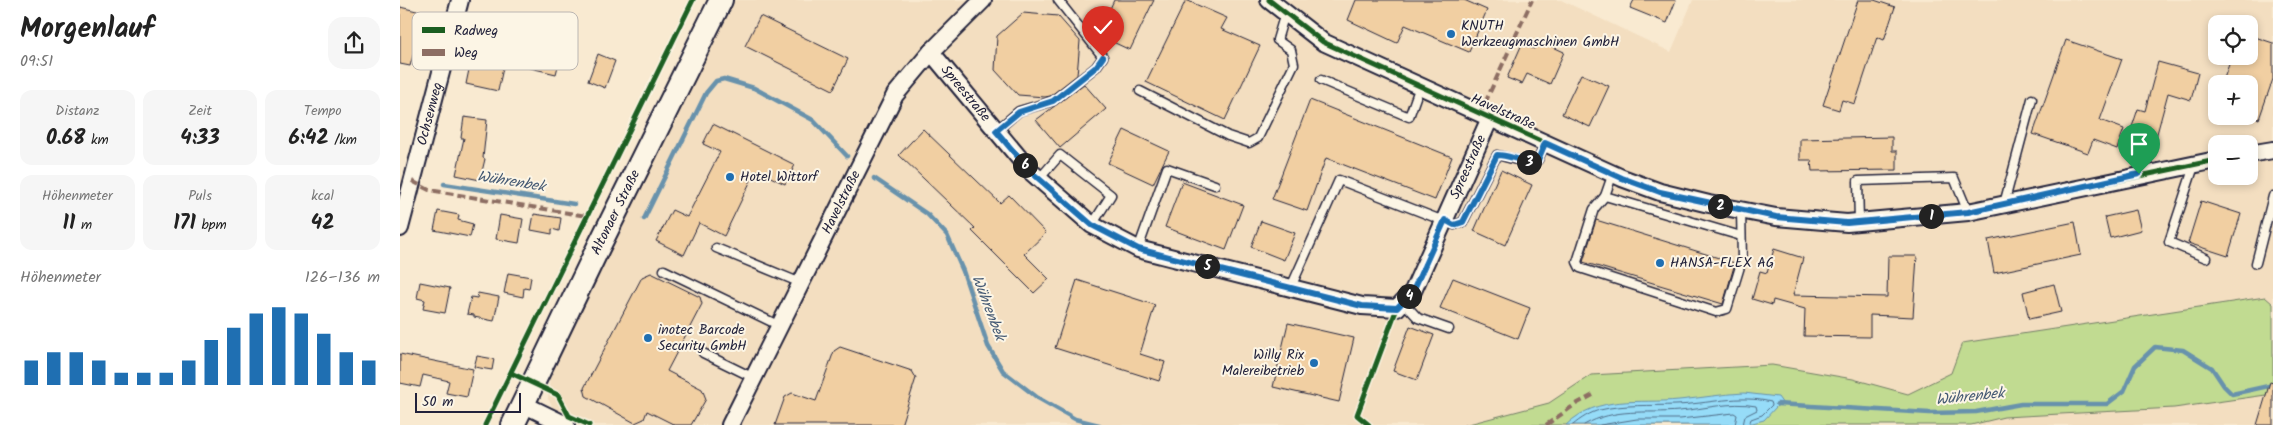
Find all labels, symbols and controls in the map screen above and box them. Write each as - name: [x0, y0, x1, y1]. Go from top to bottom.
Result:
- pin: [1082, 6, 1124, 57]
- text: Morgenlauf: [20, 7, 154, 52]
- legend: [412, 12, 578, 70]
- icon: check: [1089, 13, 1117, 41]
- place label: KNUTH Werkzeugmaschinen GmbH: [1461, 15, 1619, 53]
- map controls: [2208, 15, 2258, 185]
- button: locate: [2208, 15, 2258, 65]
- button: share: [328, 17, 380, 69]
- text: Radweg: [454, 20, 498, 42]
- marker: KNUTH Werkzeugmaschinen GmbH: [1445, 28, 1457, 40]
- text: Weg: [454, 42, 478, 64]
- text: 09:51: [20, 49, 53, 74]
- street label: Spreestraße: [935, 60, 996, 127]
- button: +: [2208, 75, 2258, 125]
- street label: Ochsenweg: [411, 80, 449, 148]
- street label: Havelstraße: [1467, 88, 1539, 136]
- text: Distanz: [55, 100, 99, 122]
- text: Zeit: [188, 100, 212, 122]
- text: Tempo: [304, 100, 342, 122]
- text: 0.68: [46, 122, 85, 155]
- text: 4:33: [180, 122, 220, 155]
- text: 6:42: [288, 122, 329, 155]
- pin: [2118, 123, 2160, 174]
- text: km: [85, 129, 109, 151]
- text: /km: [329, 129, 357, 151]
- icon: arrive: [2125, 130, 2153, 158]
- street label: Spreestraße: [1444, 131, 1492, 203]
- button: −: [2208, 135, 2258, 185]
- pin: 3: [1516, 150, 1542, 174]
- text: 3: [1526, 151, 1533, 173]
- pin: 6: [1012, 152, 1038, 178]
- text: 6: [1022, 154, 1029, 176]
- water label: Wührenbek: [475, 165, 549, 200]
- street label: Altonaer Straße: [585, 165, 646, 259]
- place label: Hotel Wittorf: [740, 166, 820, 188]
- street label: Havelstraße: [816, 166, 867, 238]
- marker: Hotel Wittorf: [724, 171, 736, 183]
- text: Höhenmeter: [42, 185, 113, 207]
- text: Puls: [188, 185, 212, 207]
- text: kcal: [311, 185, 334, 207]
- pin: 2: [1708, 194, 1732, 218]
- text: 2: [1716, 195, 1725, 217]
- pin: 1: [1918, 204, 1944, 228]
- text: 1: [1929, 205, 1934, 227]
- text: 11: [63, 207, 75, 240]
- text: 171: [173, 207, 196, 240]
- text: 42: [311, 207, 335, 240]
- text: m: [75, 214, 92, 236]
- text: bpm: [196, 214, 227, 236]
- place label: HANSA-FLEX AG: [1670, 252, 1774, 274]
- pin: 5: [1194, 254, 1220, 278]
- text: 5: [1204, 255, 1211, 277]
- marker: HANSA-FLEX AG: [1654, 257, 1666, 269]
- text: Höhenmeter: [20, 265, 101, 290]
- text: 126–136 m: [305, 265, 380, 290]
- water label: Wührenbek: [965, 272, 1012, 346]
- pin: 4: [1396, 284, 1422, 308]
- text: 4: [1406, 285, 1413, 307]
- place label: inotec Barcode Security GmbH: [658, 319, 747, 357]
- marker: inotec Barcode Security GmbH: [642, 332, 654, 344]
- place label: Willy Rix Malereibetrieb: [1222, 344, 1305, 382]
- marker: Willy Rix Malereibetrieb: [1308, 357, 1320, 369]
- water label: Wührenbek: [1935, 381, 2007, 413]
- scale bar: [415, 390, 521, 413]
- text: 50 m: [422, 391, 453, 413]

